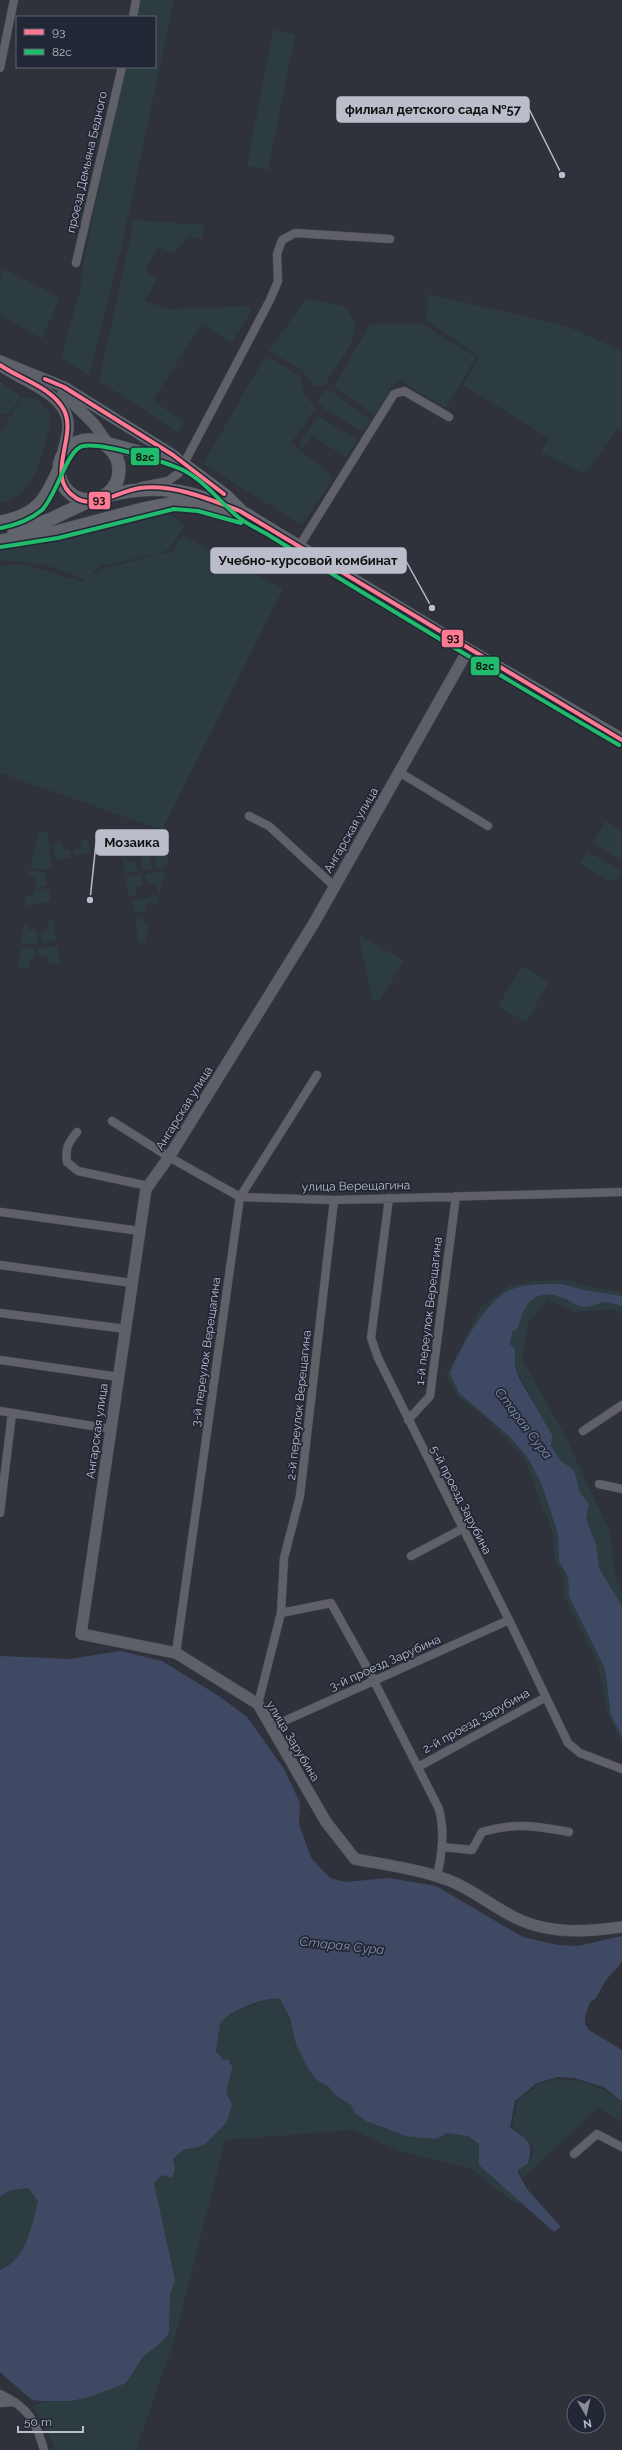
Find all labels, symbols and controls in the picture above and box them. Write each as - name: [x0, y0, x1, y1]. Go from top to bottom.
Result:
- legend: [16, 16, 156, 68]
- text: 93: [52, 25, 65, 39]
- text: 82с: [52, 45, 72, 59]
- street label: проезд Демьяна Бедного: [64, 90, 110, 234]
- callout: филиал детского сада №57: [337, 97, 529, 122]
- text: филиал детского сада №57: [345, 102, 522, 117]
- line badge: 82с: [130, 447, 160, 466]
- text: 82с: [135, 451, 155, 464]
- line badge: 93: [88, 491, 111, 510]
- text: 93: [93, 494, 105, 507]
- callout: Учебно-курсовой комбинат: [211, 548, 406, 573]
- text: Учебно-курсовой комбинат: [218, 553, 398, 568]
- line badge: 93: [441, 629, 464, 648]
- text: 93: [447, 632, 459, 645]
- line badge: 82с: [470, 656, 500, 676]
- text: 82с: [475, 660, 495, 673]
- street label: Ангарская улица: [321, 785, 381, 875]
- callout: Мозаика: [96, 830, 168, 855]
- text: Мозаика: [104, 835, 160, 850]
- street label: Ангарская улица: [153, 1064, 215, 1152]
- street label: улица Верещагина: [302, 1178, 410, 1194]
- street label: 1-й переулок Верещагина: [413, 1236, 445, 1386]
- street label: 3-й переулок Верещагина: [189, 1276, 223, 1428]
- street label: 2-й переулок Верещагина: [284, 1329, 314, 1481]
- street label: Ангарская улица: [83, 1382, 111, 1480]
- water label: Старая Сура: [492, 1385, 555, 1462]
- street label: 5-й проезд Зарубина: [427, 1443, 495, 1557]
- street label: 3-й проезд Зарубина: [327, 1632, 443, 1694]
- street label: 2-й проезд Зарубина: [420, 1686, 532, 1756]
- street label: улица Зарубина: [263, 1698, 323, 1784]
- water label: Старая Сура: [299, 1934, 385, 1957]
- north arrow: [566, 2394, 606, 2434]
- scale bar: [18, 2408, 83, 2434]
- text: 50 m: [24, 2415, 52, 2429]
- text: N: [582, 2416, 593, 2430]

